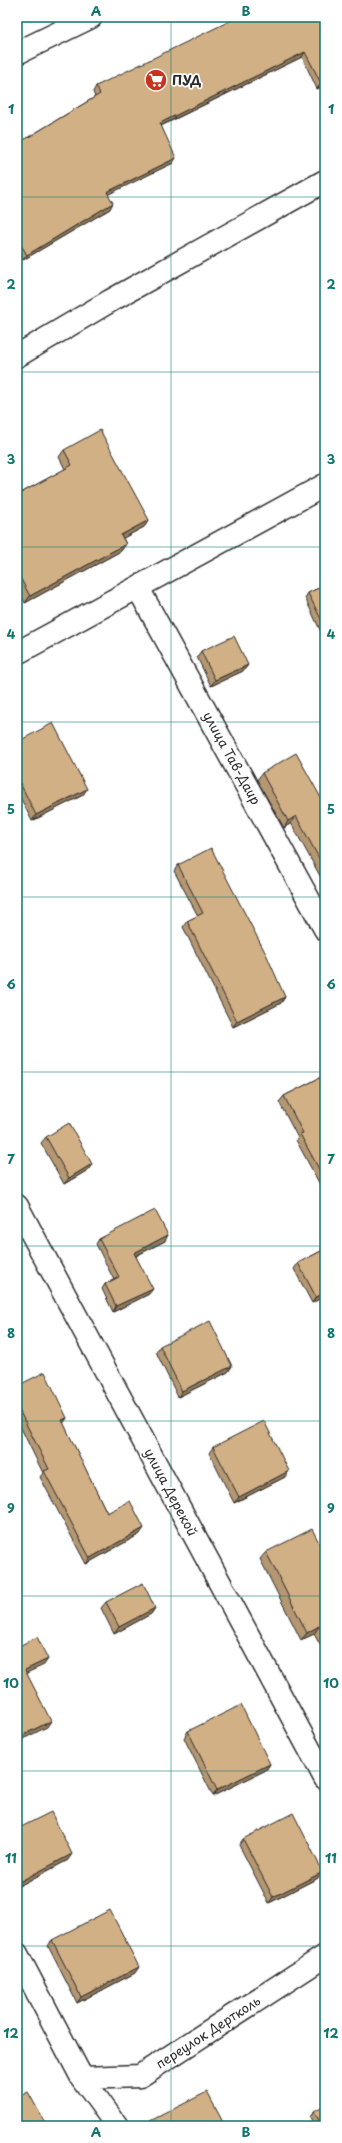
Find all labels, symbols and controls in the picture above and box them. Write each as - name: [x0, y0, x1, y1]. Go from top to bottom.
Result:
- text: A: [91, 1, 101, 20]
- text: B: [242, 1, 251, 20]
- supermarket icon: ПУД: [143, 67, 169, 93]
- place label: ПУД: [172, 70, 201, 89]
- text: 1: [8, 99, 14, 118]
- text: 1: [328, 99, 334, 118]
- text: 2: [6, 274, 16, 293]
- text: 2: [326, 274, 336, 293]
- text: 3: [7, 449, 16, 468]
- text: 3: [327, 449, 336, 468]
- text: 4: [7, 624, 16, 643]
- text: 4: [327, 624, 336, 643]
- street label: улица Тав-Даир: [199, 708, 266, 808]
- text: 5: [7, 799, 15, 818]
- text: 5: [327, 799, 335, 818]
- text: 6: [6, 974, 16, 993]
- text: 6: [326, 974, 336, 993]
- text: 7: [7, 1149, 15, 1168]
- text: 7: [327, 1149, 335, 1168]
- text: 8: [7, 1323, 15, 1342]
- text: 8: [327, 1323, 335, 1342]
- street label: улица Дерекой: [140, 1444, 203, 1539]
- text: 9: [7, 1498, 15, 1517]
- text: 9: [327, 1498, 335, 1517]
- text: 10: [3, 1673, 19, 1692]
- text: 10: [323, 1673, 339, 1692]
- text: 11: [5, 1848, 17, 1867]
- text: 11: [325, 1848, 337, 1867]
- street label: переулок Дертколь: [152, 1990, 264, 2073]
- text: 12: [3, 2023, 19, 2042]
- text: 12: [323, 2023, 339, 2042]
- text: A: [91, 2122, 101, 2141]
- text: B: [242, 2122, 251, 2141]

